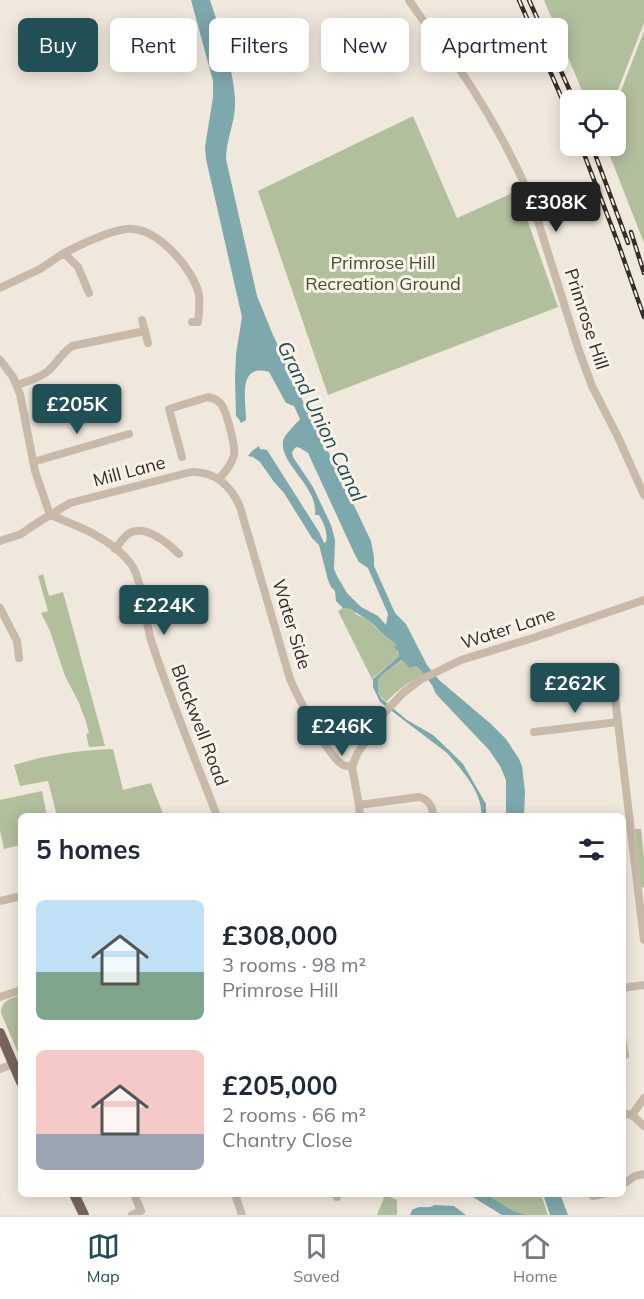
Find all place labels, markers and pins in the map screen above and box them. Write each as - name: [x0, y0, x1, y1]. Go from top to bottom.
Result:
- pin: £308K: [514, 182, 598, 233]
- pin: £205K: [35, 384, 119, 435]
- pin: £224K: [122, 585, 206, 636]
- pin: £262K: [533, 663, 617, 714]
- pin: £246K: [300, 706, 384, 757]

